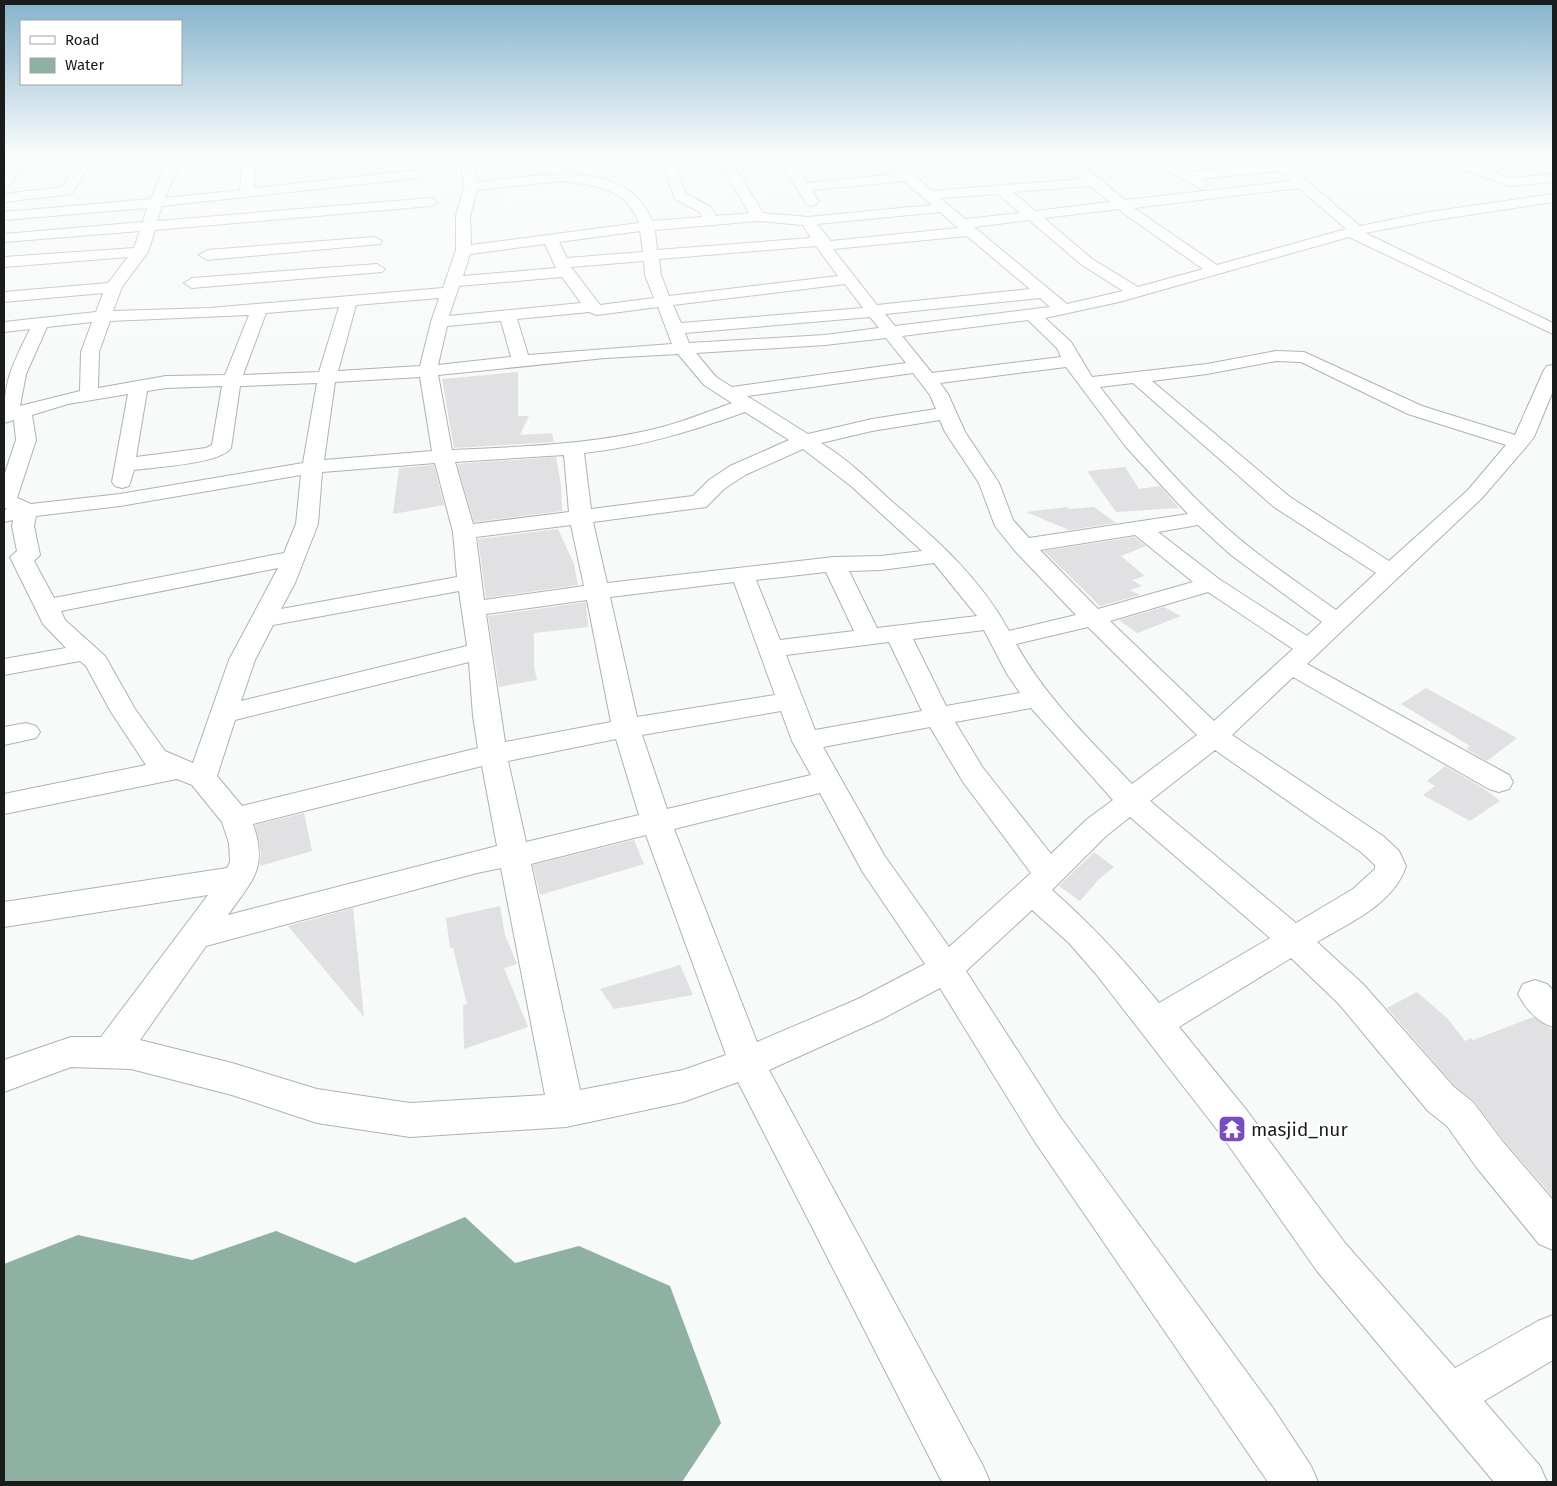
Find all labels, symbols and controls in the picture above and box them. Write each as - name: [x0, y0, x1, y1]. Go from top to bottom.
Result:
- legend: [20, 20, 182, 85]
- text: Road: [65, 31, 100, 49]
- text: Water: [65, 56, 104, 74]
- temple icon: masjid_nur: [1217, 1114, 1247, 1144]
- place label: masjid_nur: [1251, 1118, 1348, 1141]

